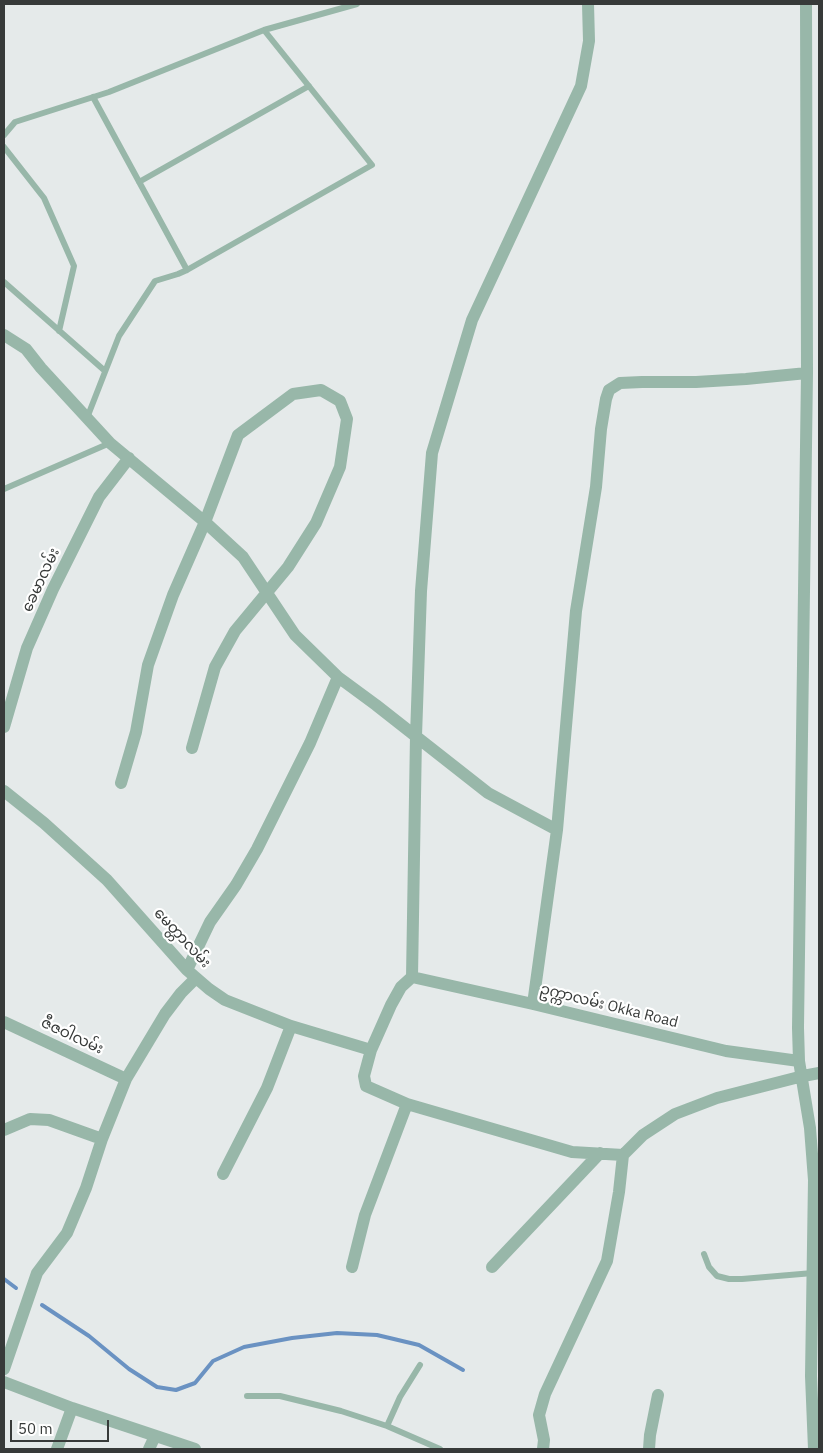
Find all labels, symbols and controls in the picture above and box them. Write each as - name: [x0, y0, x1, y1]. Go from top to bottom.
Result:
- street label: ခေမာလမ်း: [18, 545, 64, 615]
- street label: မေတ္တာလမ်း: [150, 904, 214, 972]
- street label: ဥက္ကာလမ်း Okka Road: [538, 980, 680, 1032]
- street label: ဇီဇဝါလမ်း: [38, 1014, 106, 1058]
- scale bar: [12, 1410, 111, 1442]
- text: 50 m: [18, 1419, 53, 1438]

